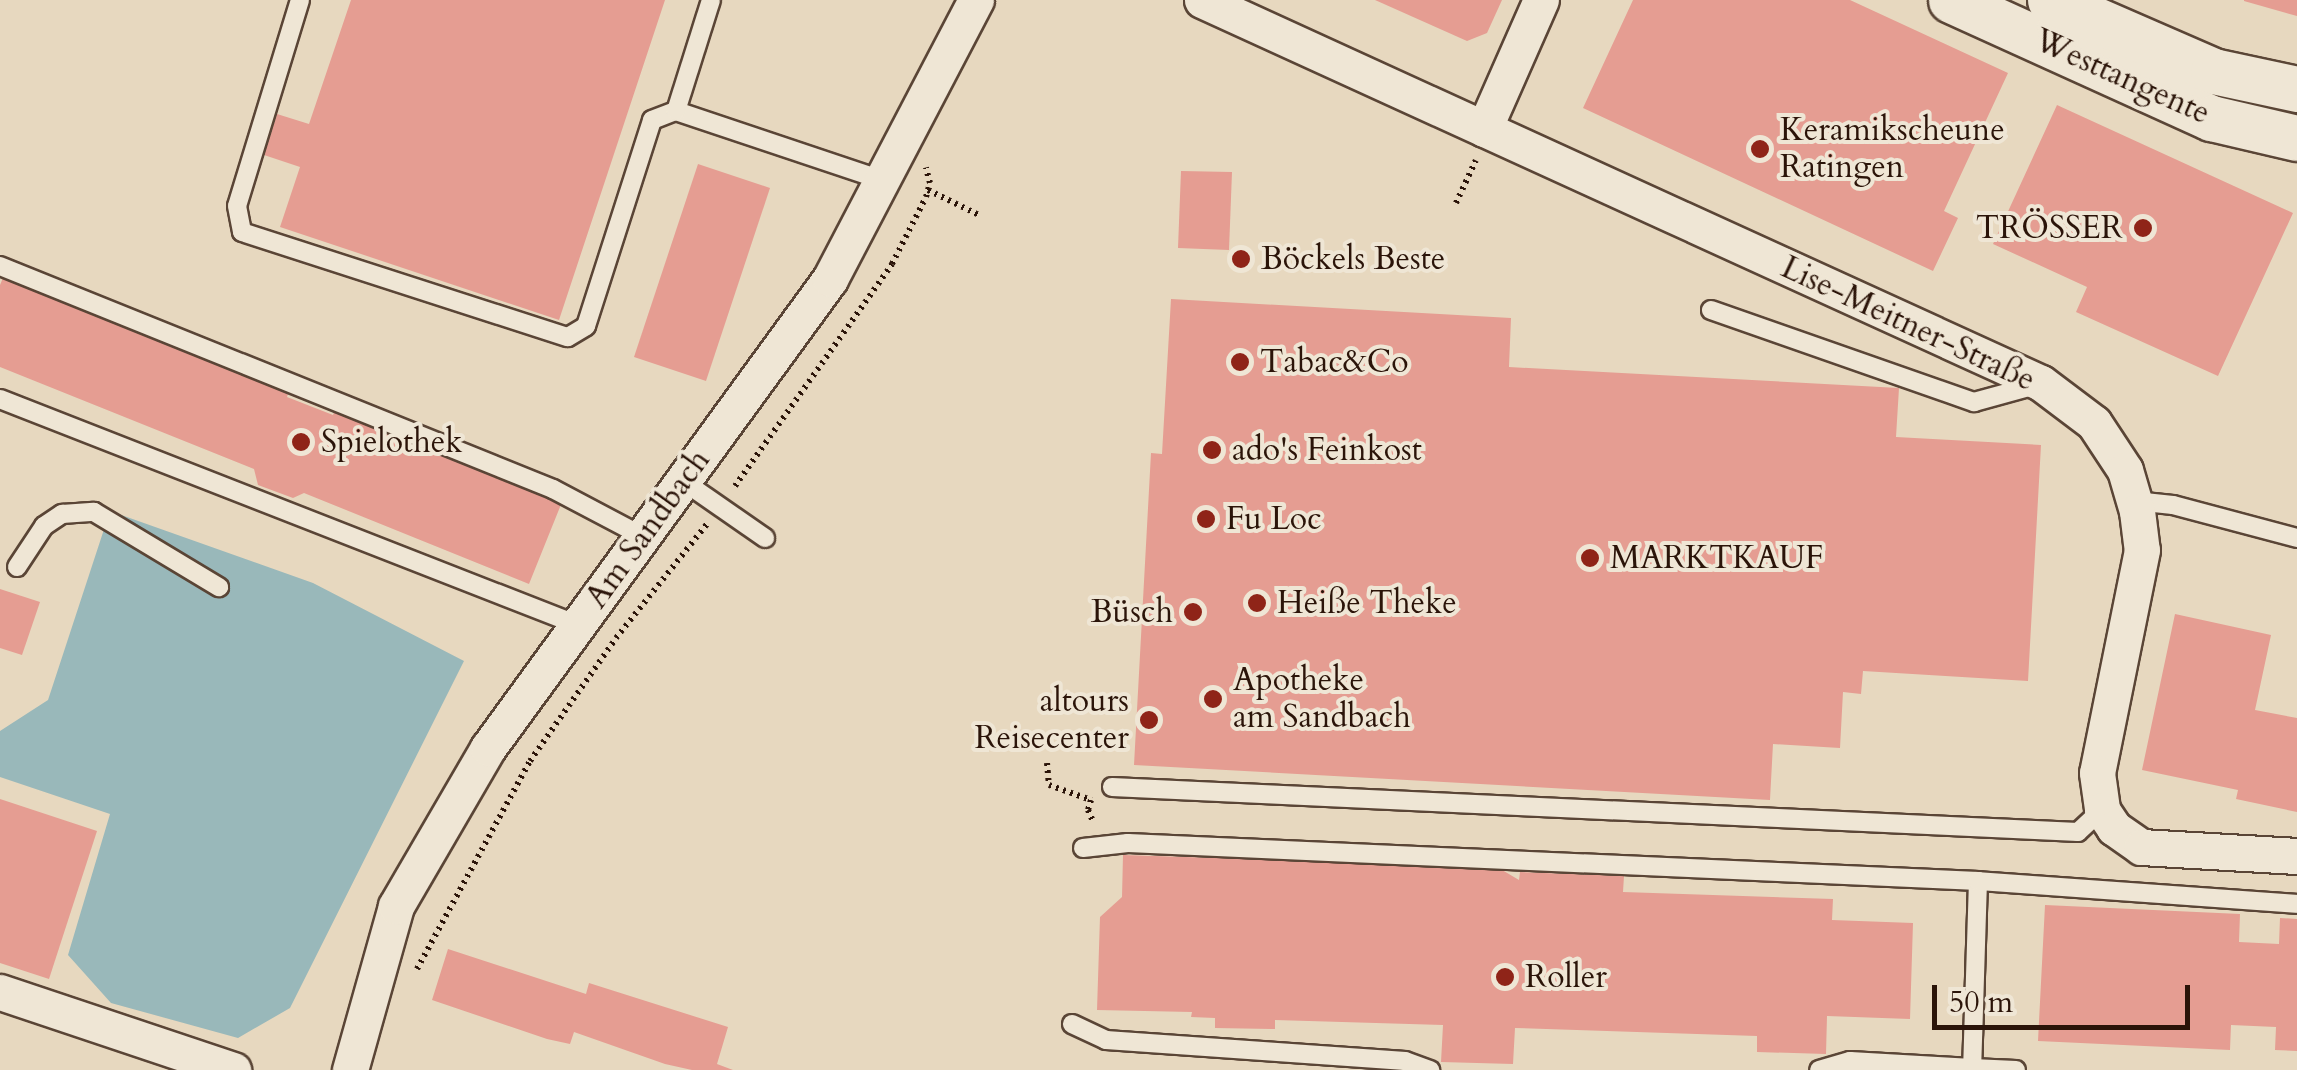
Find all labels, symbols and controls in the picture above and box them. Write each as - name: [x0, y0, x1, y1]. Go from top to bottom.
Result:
- street label: Westtangente: [2028, 21, 2216, 133]
- place label: Keramikscheune Ratingen: [1780, 112, 2005, 187]
- marker: Keramikscheune Ratingen: [1749, 138, 1771, 160]
- place label: TRÖSSER: [1976, 209, 2123, 247]
- marker: TRÖSSER: [2132, 217, 2154, 239]
- place label: Böckels Beste: [1261, 240, 1445, 278]
- marker: Böckels Beste: [1230, 248, 1252, 270]
- street label: Lise-Meitner-Straße: [1775, 248, 2041, 400]
- place label: Tabac&Co: [1260, 343, 1408, 381]
- marker: Tabac&Co: [1229, 351, 1251, 373]
- place label: Spielothek: [321, 423, 462, 461]
- marker: Spielothek: [290, 431, 312, 453]
- place label: ado's Feinkost: [1232, 431, 1422, 469]
- marker: ado's Feinkost: [1201, 439, 1223, 461]
- street label: Am Sandbach: [578, 442, 718, 616]
- place label: Fu Loc: [1226, 500, 1322, 538]
- marker: Fu Loc: [1195, 508, 1217, 530]
- place label: MARKTKAUF: [1610, 539, 1823, 577]
- marker: MARKTKAUF: [1579, 547, 1601, 569]
- place label: Heiße Theke: [1277, 584, 1457, 622]
- marker: Heiße Theke: [1246, 592, 1268, 614]
- place label: Büsch: [1091, 593, 1173, 631]
- marker: Büsch: [1182, 601, 1204, 623]
- place label: Apotheke am Sandbach: [1233, 662, 1411, 737]
- place label: altours Reisecenter: [974, 683, 1129, 758]
- marker: Apotheke am Sandbach: [1202, 688, 1224, 710]
- marker: altours Reisecenter: [1138, 709, 1160, 731]
- place label: Roller: [1525, 958, 1607, 996]
- scale bar: [1937, 965, 2194, 1027]
- marker: Roller: [1494, 966, 1516, 988]
- text: 50 m: [1949, 982, 2013, 1023]

